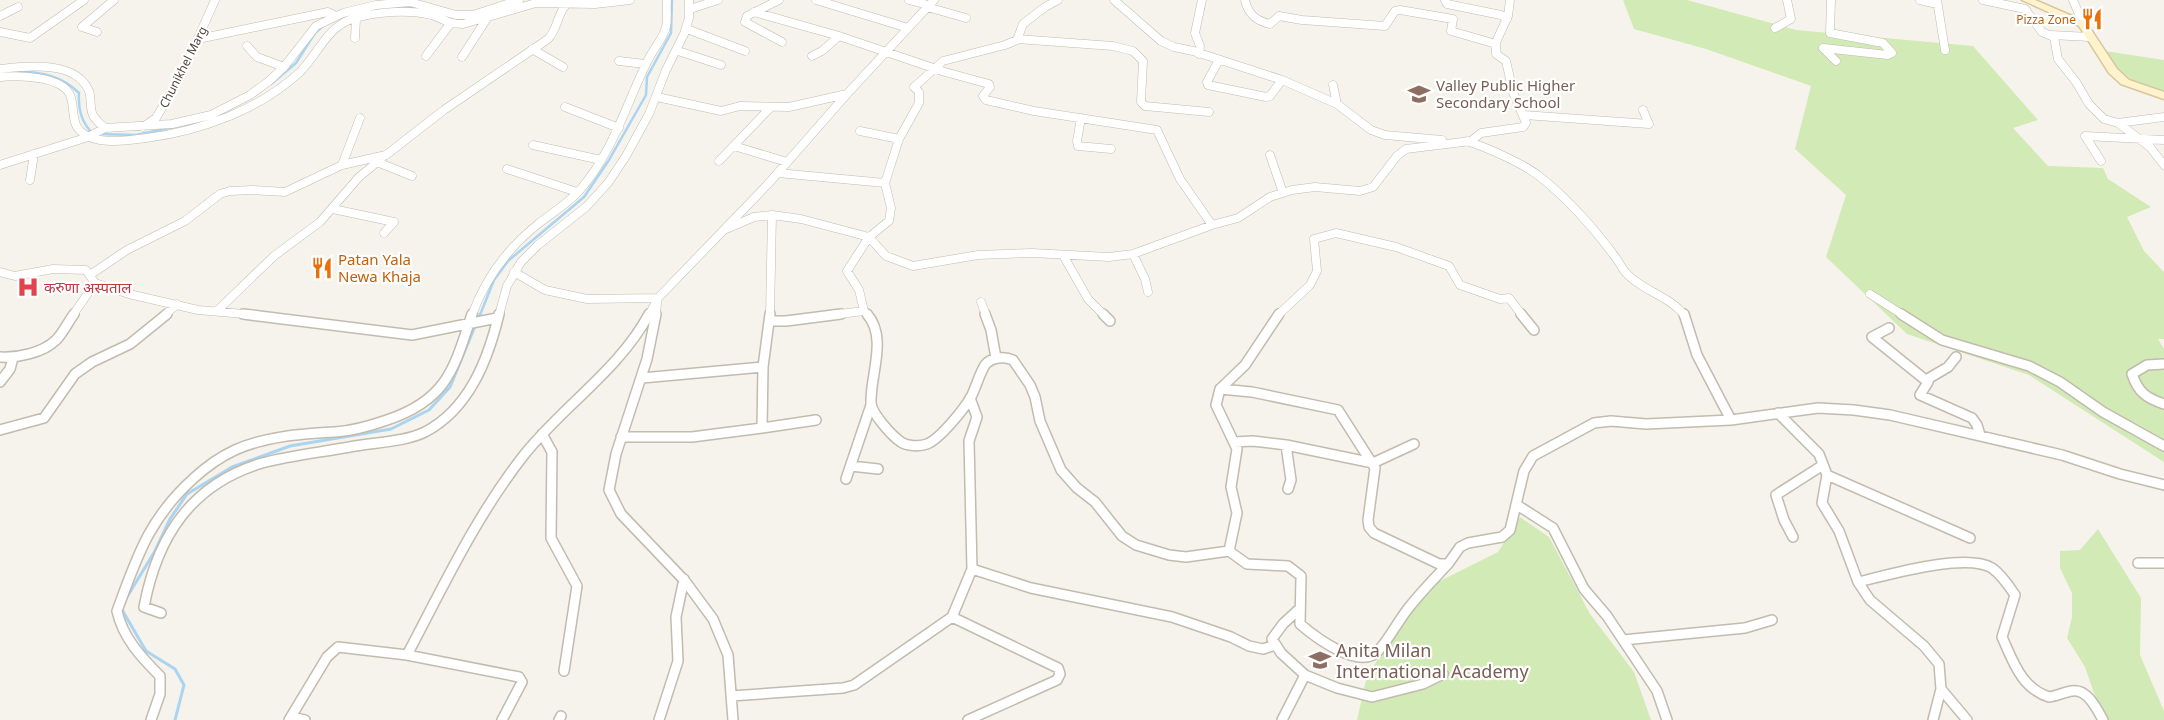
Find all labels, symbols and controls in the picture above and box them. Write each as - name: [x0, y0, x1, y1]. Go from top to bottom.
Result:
- restaurant icon: Pizza Zone: [2079, 6, 2105, 32]
- place label: Pizza Zone: [2016, 11, 2076, 28]
- street label: Chunikhel Marg: [155, 23, 211, 111]
- place label: Valley Public Higher Secondary School: [1436, 75, 1575, 112]
- school or university icon: Valley Public Higher Secondary School: [1406, 81, 1432, 107]
- place label: Patan Yala Newa Khaja: [338, 249, 421, 286]
- restaurant icon: Patan Yala Newa Khaja: [309, 255, 335, 281]
- hospital icon: करुणा अस्पताल: [15, 274, 41, 300]
- place label: करुणा अस्पताल: [44, 277, 132, 297]
- place label: Anita Milan International Academy: [1336, 638, 1529, 683]
- school or university icon: Anita Milan International Academy: [1307, 647, 1333, 673]

